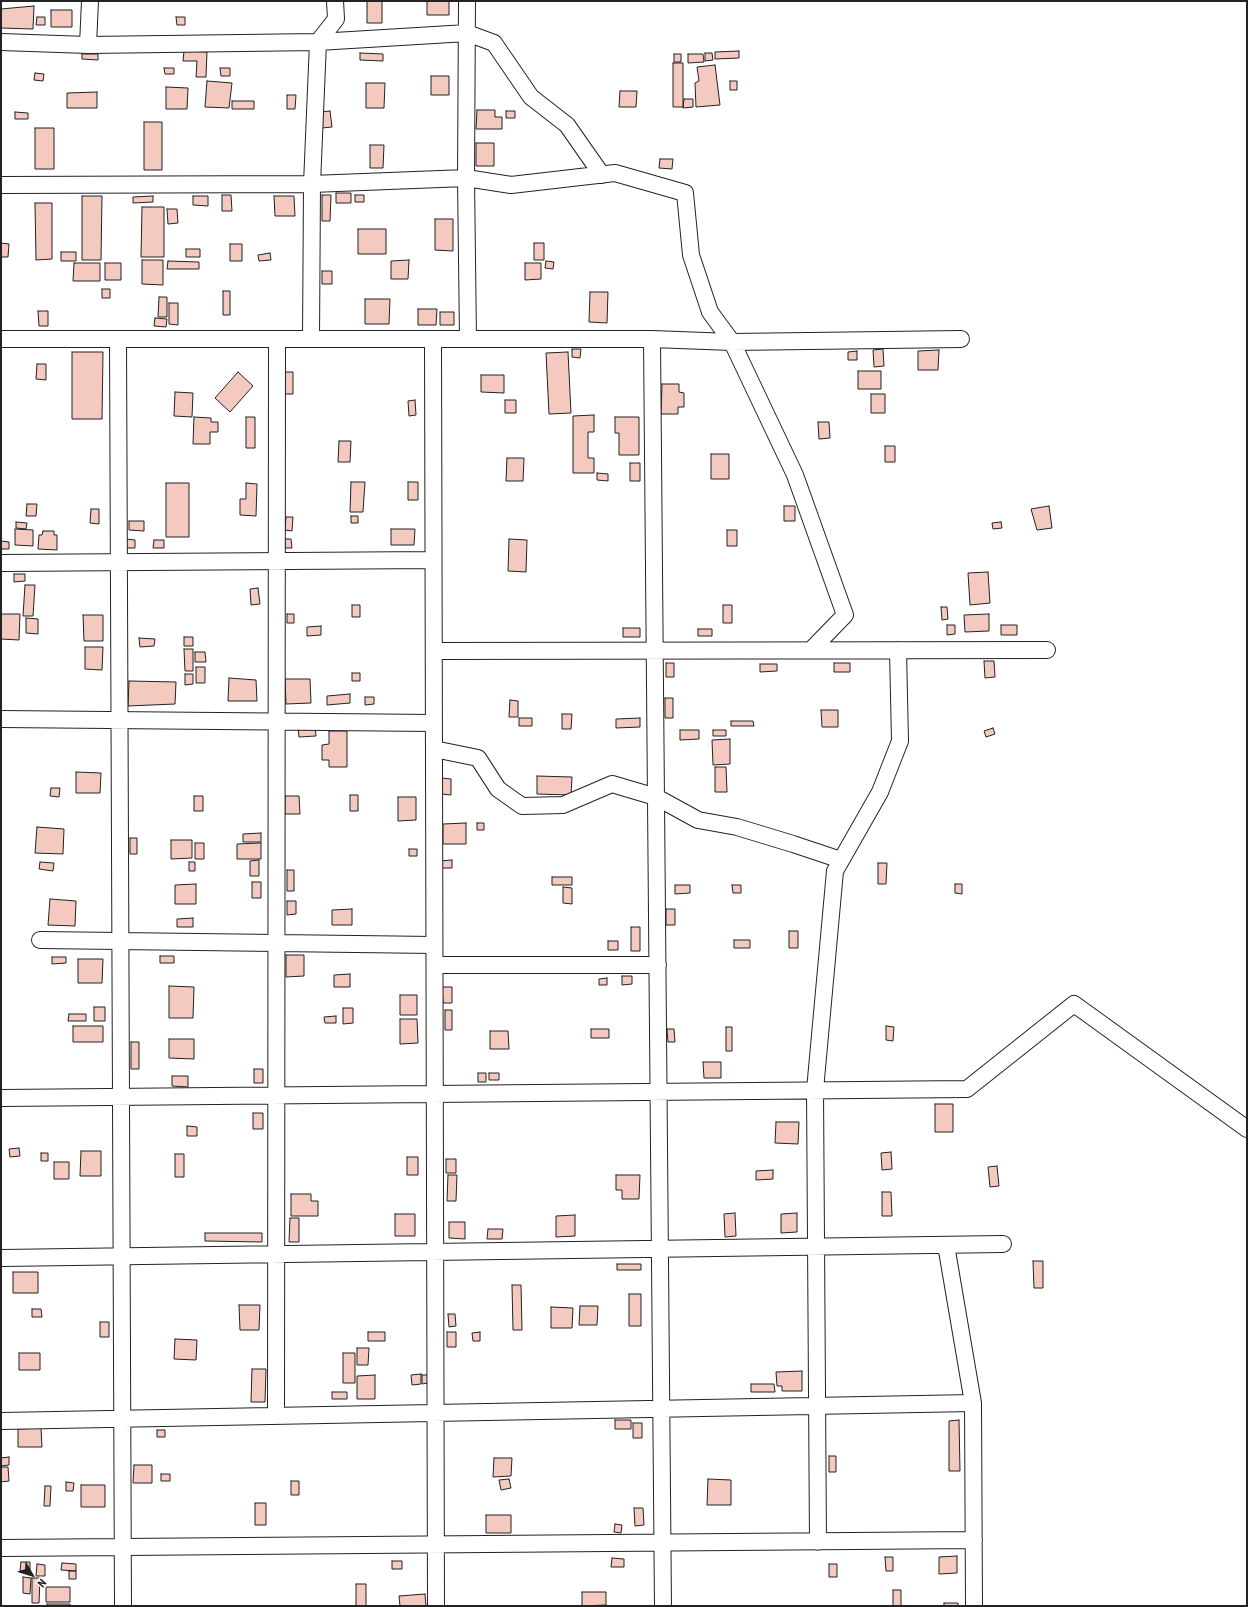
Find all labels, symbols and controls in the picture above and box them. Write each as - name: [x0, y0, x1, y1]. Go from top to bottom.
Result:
- north arrow: [12, 1555, 52, 1595]
- text: N: [35, 1576, 49, 1590]

